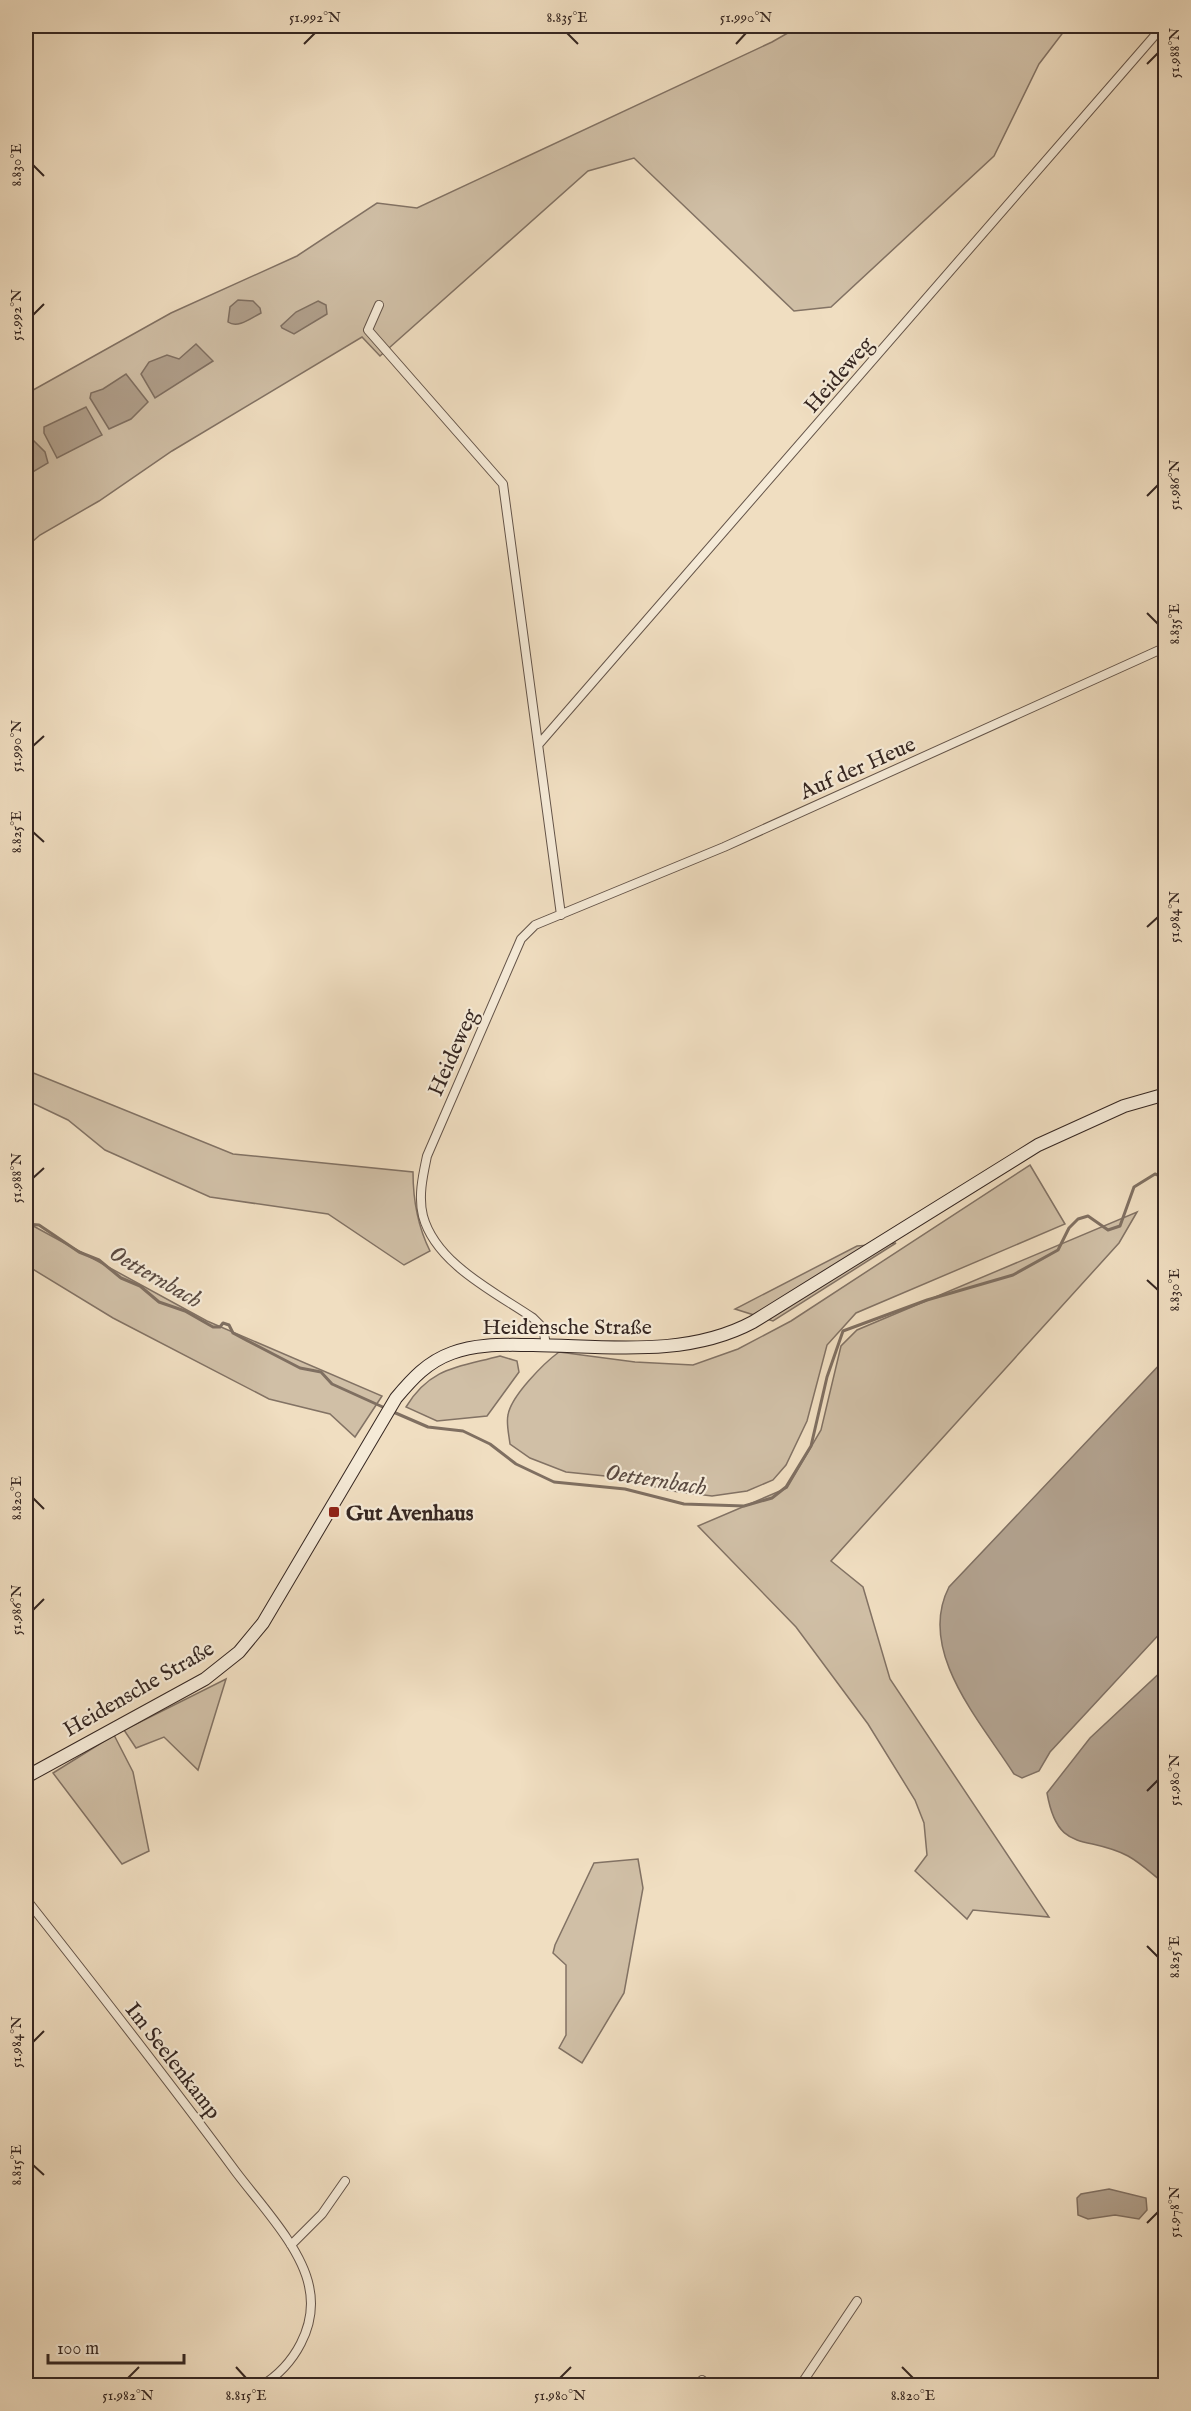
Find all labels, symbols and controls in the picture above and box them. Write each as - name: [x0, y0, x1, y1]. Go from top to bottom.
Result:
- text: 51.992°N: [289, 8, 341, 27]
- text: 8.835°E: [546, 8, 588, 27]
- text: 51.990°N: [720, 8, 772, 27]
- text: 51.988°N: [1165, 28, 1184, 78]
- text: 8.830°E: [7, 143, 26, 187]
- text: 51.992°N: [7, 289, 26, 341]
- street label: Heideweg: [799, 330, 881, 419]
- text: 51.986°N: [1165, 460, 1184, 510]
- text: 8.835°E: [1165, 603, 1184, 645]
- text: 51.990°N: [7, 720, 26, 772]
- street label: Auf der Heue: [795, 731, 920, 807]
- text: 8.825°E: [7, 811, 26, 853]
- text: 51.984°N: [1165, 891, 1184, 943]
- street label: Heideweg: [422, 1004, 486, 1101]
- text: 51.988°N: [7, 1153, 26, 1203]
- water label: Oetternbach: [103, 1238, 207, 1316]
- text: 8.830°E: [1165, 1268, 1184, 1312]
- street label: Heidensche Straße: [482, 1314, 652, 1342]
- water label: Oetternbach: [603, 1457, 709, 1504]
- text: 8.820°E: [7, 1476, 26, 1520]
- place label: Gut Avenhaus: [346, 1500, 474, 1528]
- marker: Gut Avenhaus: [327, 1505, 341, 1519]
- text: 51.986°N: [7, 1585, 26, 1635]
- street label: Heidensche Straße: [59, 1635, 219, 1744]
- text: 51.980°N: [1165, 1754, 1184, 1806]
- text: 8.825°E: [1165, 1936, 1184, 1978]
- street label: Im Seelenkamp: [118, 1997, 227, 2125]
- text: 51.984°N: [7, 2016, 26, 2068]
- text: 8.815°E: [7, 2144, 26, 2186]
- text: 51.978°N: [1165, 2186, 1184, 2238]
- scale bar: [48, 2327, 184, 2365]
- text: 100 m: [57, 2338, 99, 2361]
- text: 51.982°N: [102, 2386, 154, 2405]
- text: 8.815°E: [225, 2386, 267, 2405]
- text: 51.980°N: [534, 2386, 586, 2405]
- text: 8.820°E: [891, 2386, 935, 2405]

